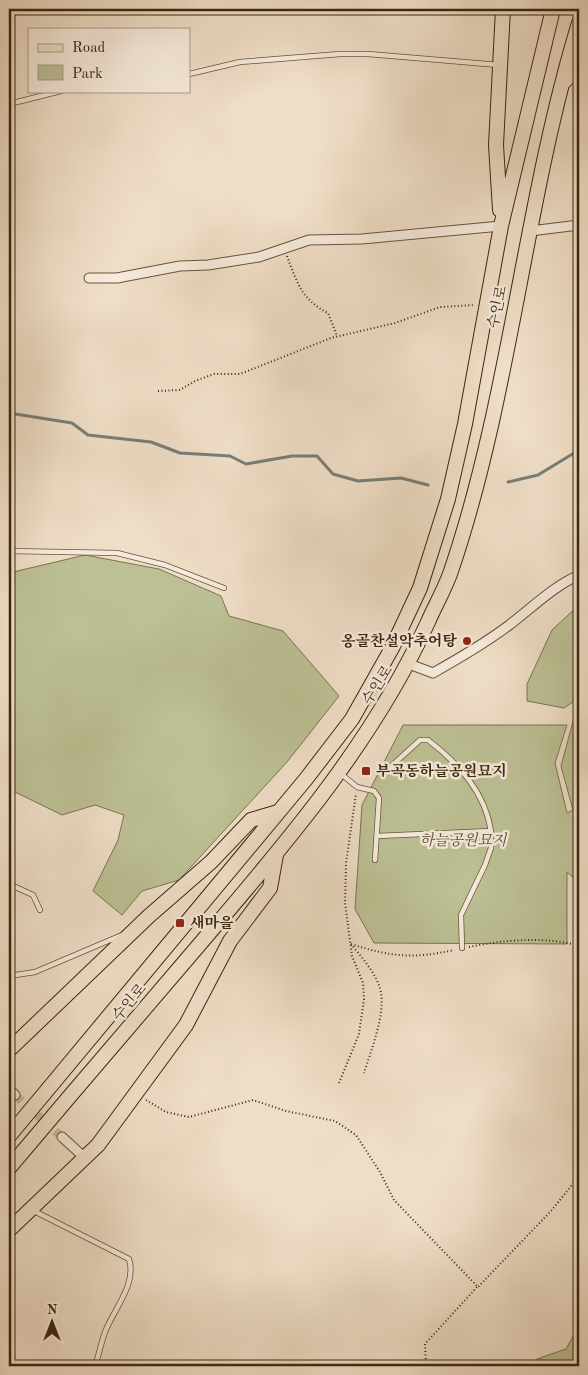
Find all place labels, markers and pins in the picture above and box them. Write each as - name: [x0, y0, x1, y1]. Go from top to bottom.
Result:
- place label: 옹골찬설악추어탕: [341, 632, 458, 650]
- marker: 옹골찬설악추어탕: [461, 635, 473, 647]
- place label: 부곡동하늘공원묘지: [376, 762, 506, 780]
- marker: 부곡동하늘공원묘지: [360, 765, 372, 777]
- place label: 새마을: [190, 914, 234, 932]
- marker: 새마을: [174, 917, 186, 929]

